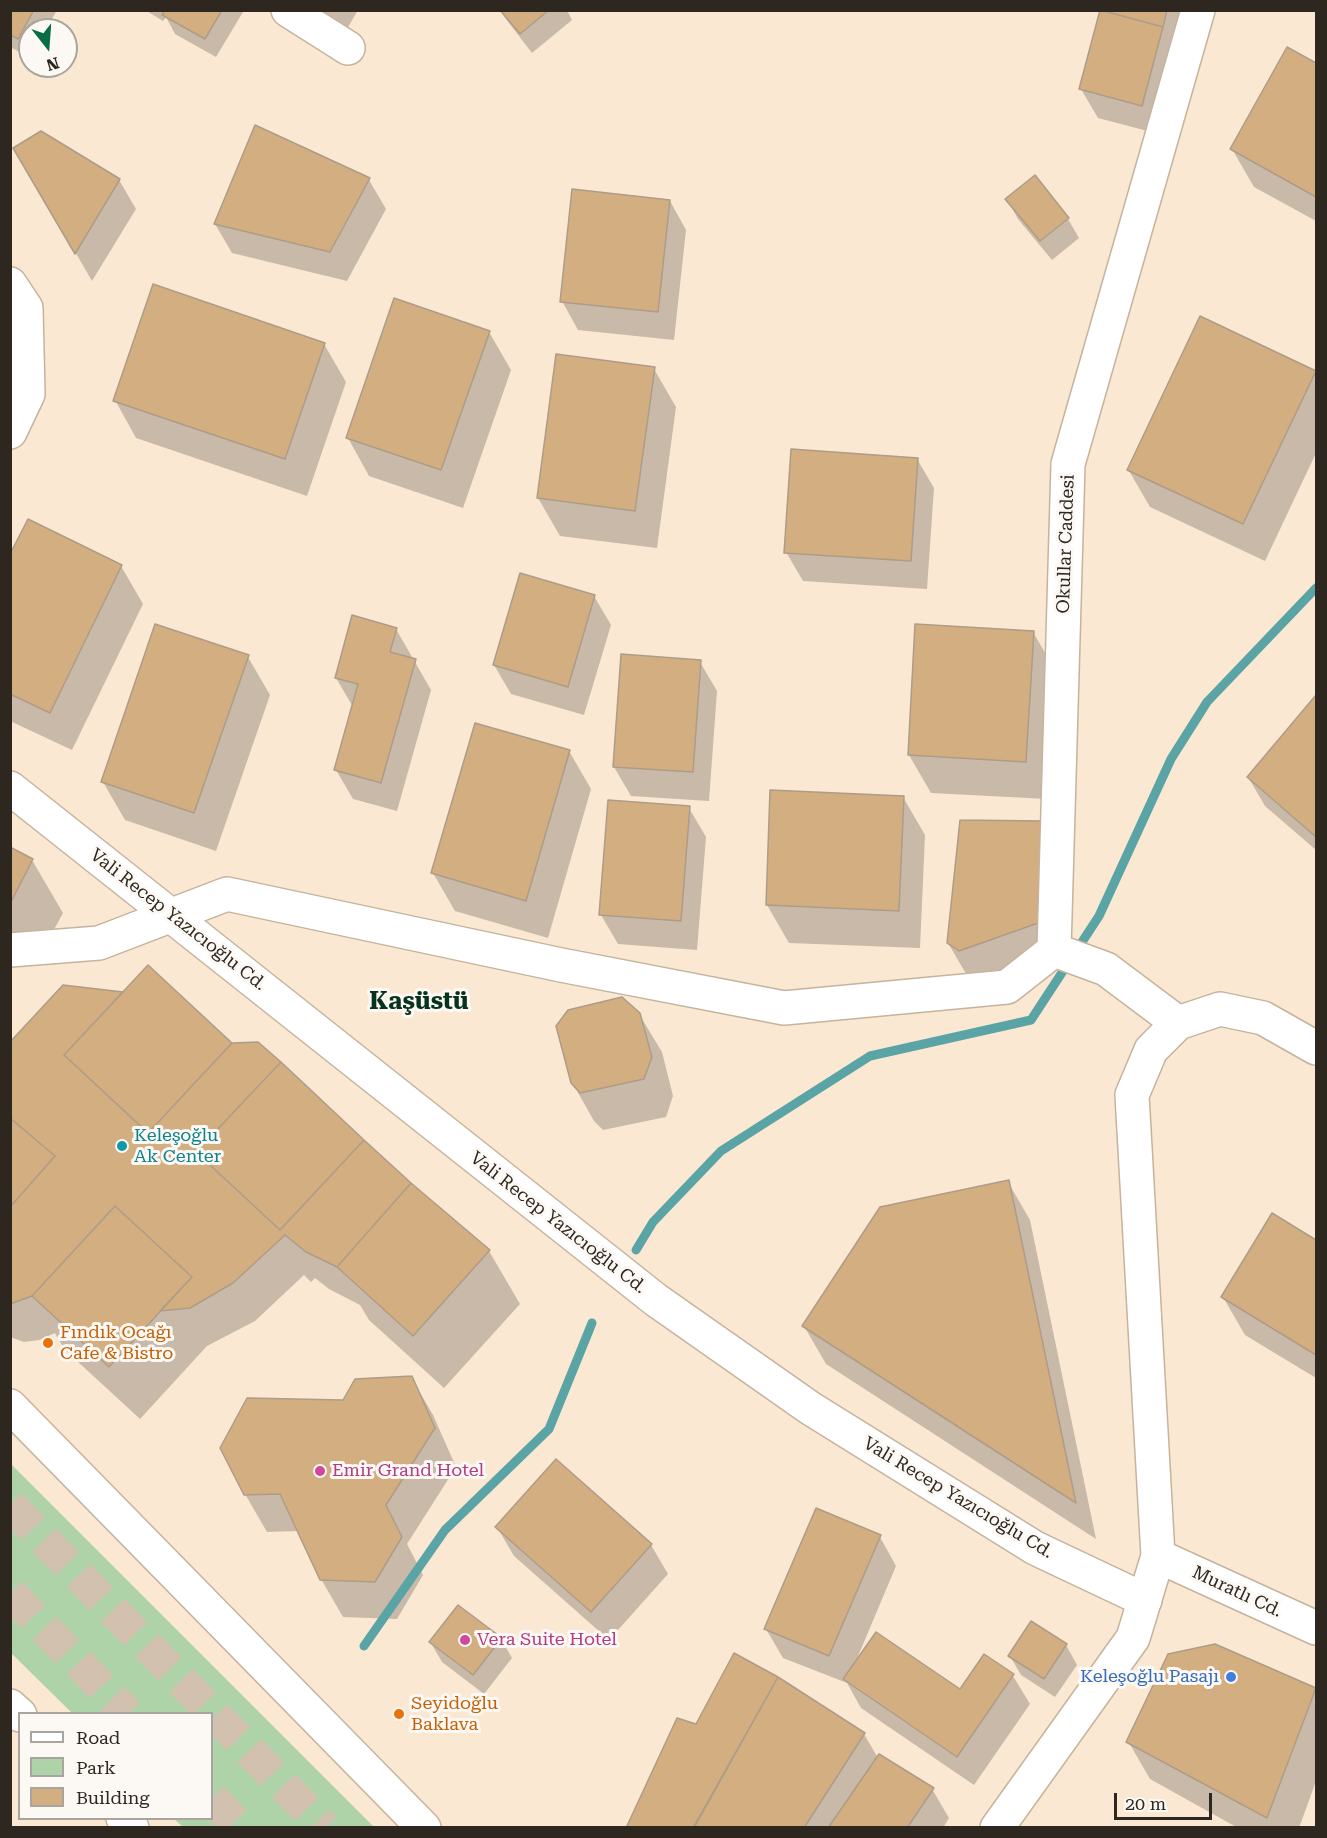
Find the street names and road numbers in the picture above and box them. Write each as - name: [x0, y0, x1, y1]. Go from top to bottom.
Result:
- street label: Okullar Caddesi: [1053, 474, 1079, 614]
- street label: Vali Recep Yazıcıoğlu Cd.: [85, 844, 271, 996]
- street label: Vali Recep Yazıcıoğlu Cd.: [465, 1147, 651, 1299]
- street label: Vali Recep Yazıcıoğlu Cd.: [859, 1433, 1057, 1563]
- street label: Muratlı Cd.: [1189, 1562, 1285, 1622]

